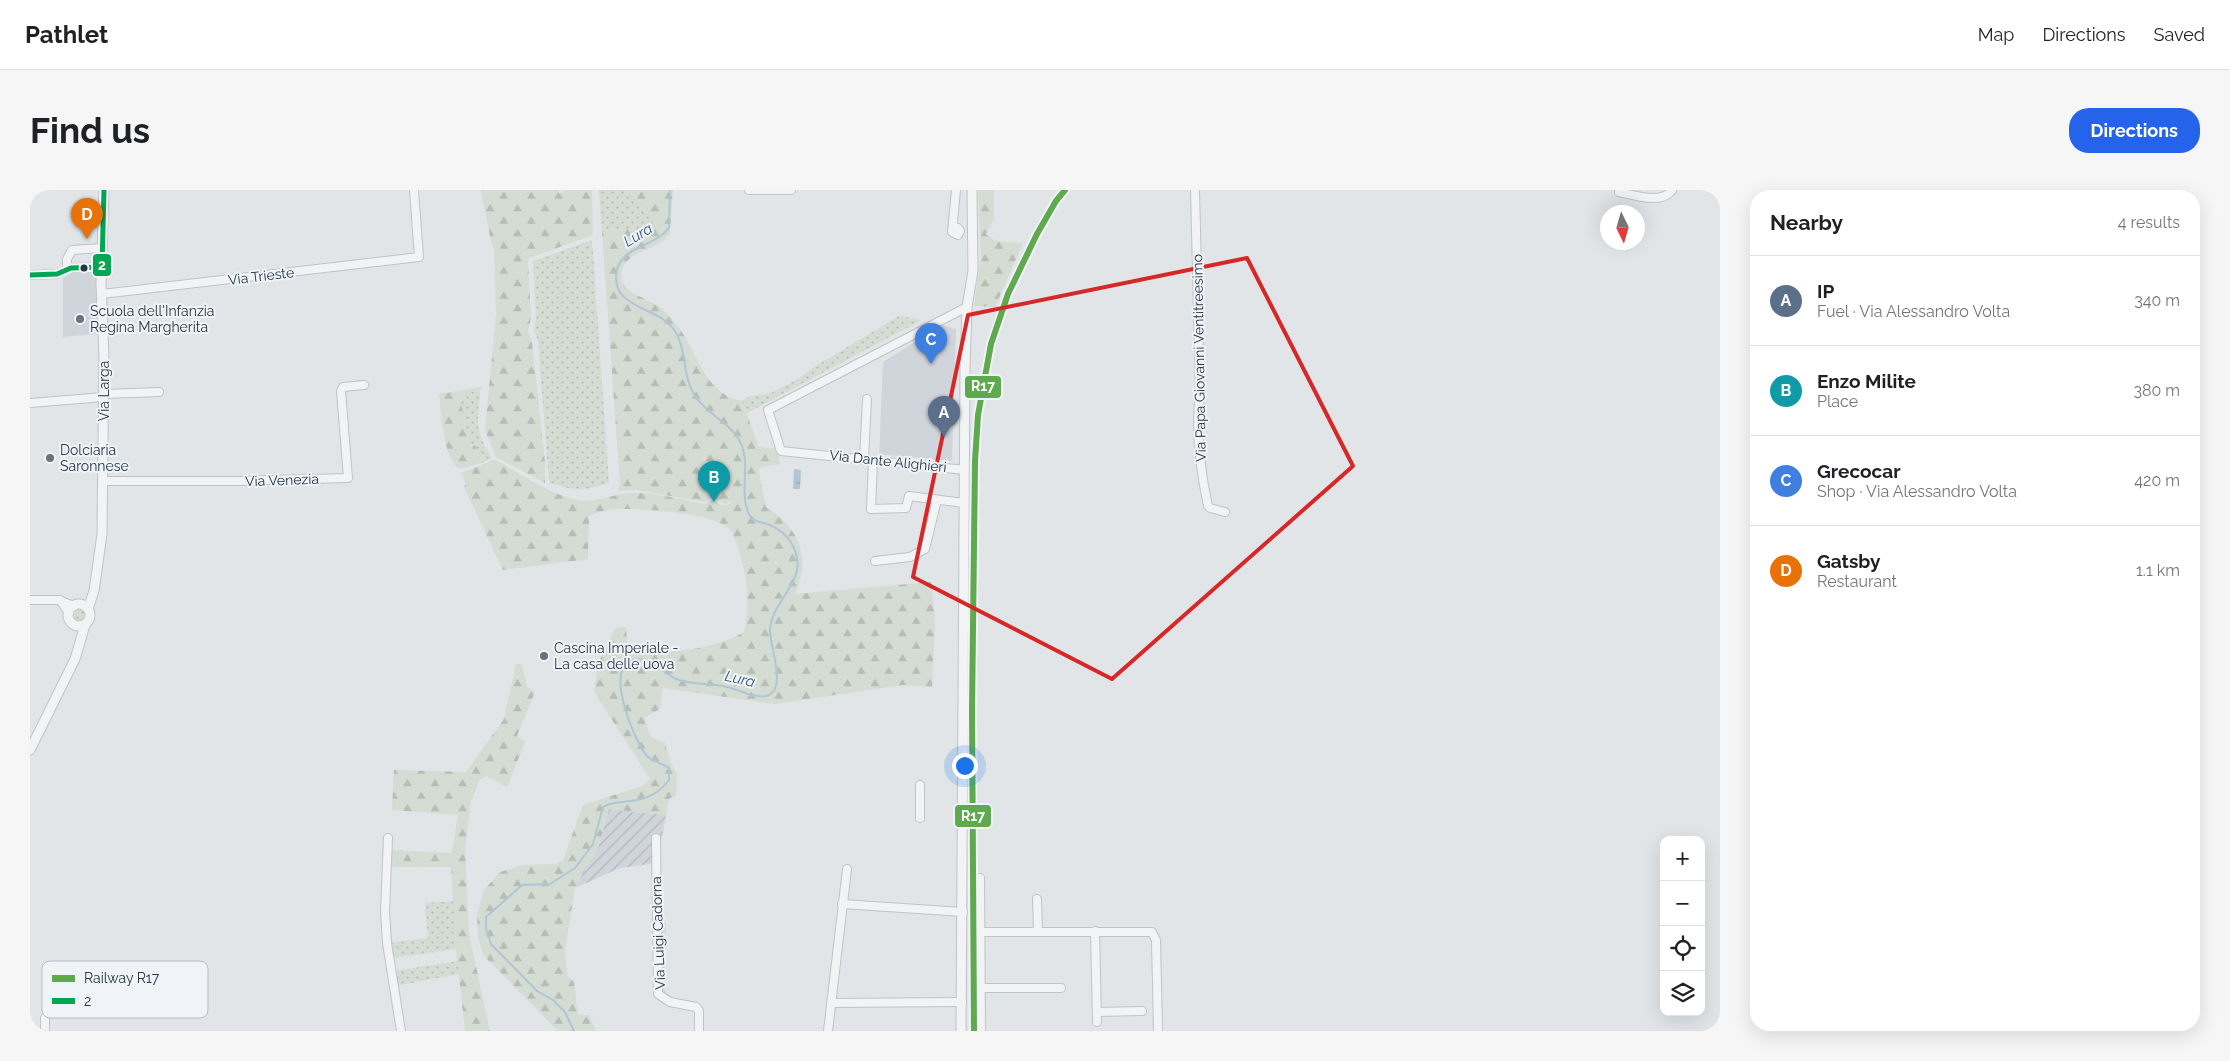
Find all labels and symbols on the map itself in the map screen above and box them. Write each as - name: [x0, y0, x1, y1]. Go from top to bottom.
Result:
- pin: D: [71, 198, 103, 239]
- north arrow: [1600, 205, 1645, 250]
- water label: Lura: [620, 219, 656, 251]
- line badge: 2: [92, 253, 112, 277]
- street label: Via Papa Giovanni Ventitreesimo: [1189, 254, 1209, 462]
- text: 2: [98, 257, 106, 273]
- unlabelled marker: [79, 263, 89, 273]
- street label: Via Trieste: [227, 264, 295, 288]
- place label: Scuola dell'Infanzia Regina Margherita: [90, 303, 214, 335]
- marker: Scuola dell'Infanzia Regina Margherita: [74, 313, 86, 325]
- pin: C: [915, 323, 947, 364]
- street label: Via Larga: [96, 361, 112, 421]
- line badge: R17: [964, 375, 1002, 399]
- text: R17: [971, 378, 995, 394]
- pin: A: [928, 396, 960, 437]
- place label: Dolciaria Saronnese: [60, 442, 129, 474]
- street label: Via Dante Alighieri: [829, 447, 947, 475]
- marker: Dolciaria Saronnese: [44, 452, 56, 464]
- pin: B: [698, 461, 730, 502]
- street label: Via Venezia: [245, 471, 319, 489]
- place label: Cascina Imperiale - La casa delle uova: [554, 640, 678, 672]
- marker: Cascina Imperiale - La casa delle uova: [538, 650, 550, 662]
- water label: Lura: [723, 667, 757, 691]
- your location: [952, 753, 978, 779]
- line badge: R17: [954, 804, 992, 828]
- text: R17: [961, 808, 985, 824]
- street label: Via Luigi Cadorna: [648, 876, 668, 990]
- legend: [42, 961, 208, 1018]
- text: Railway R17: [84, 970, 160, 986]
- text: 2: [84, 993, 91, 1009]

